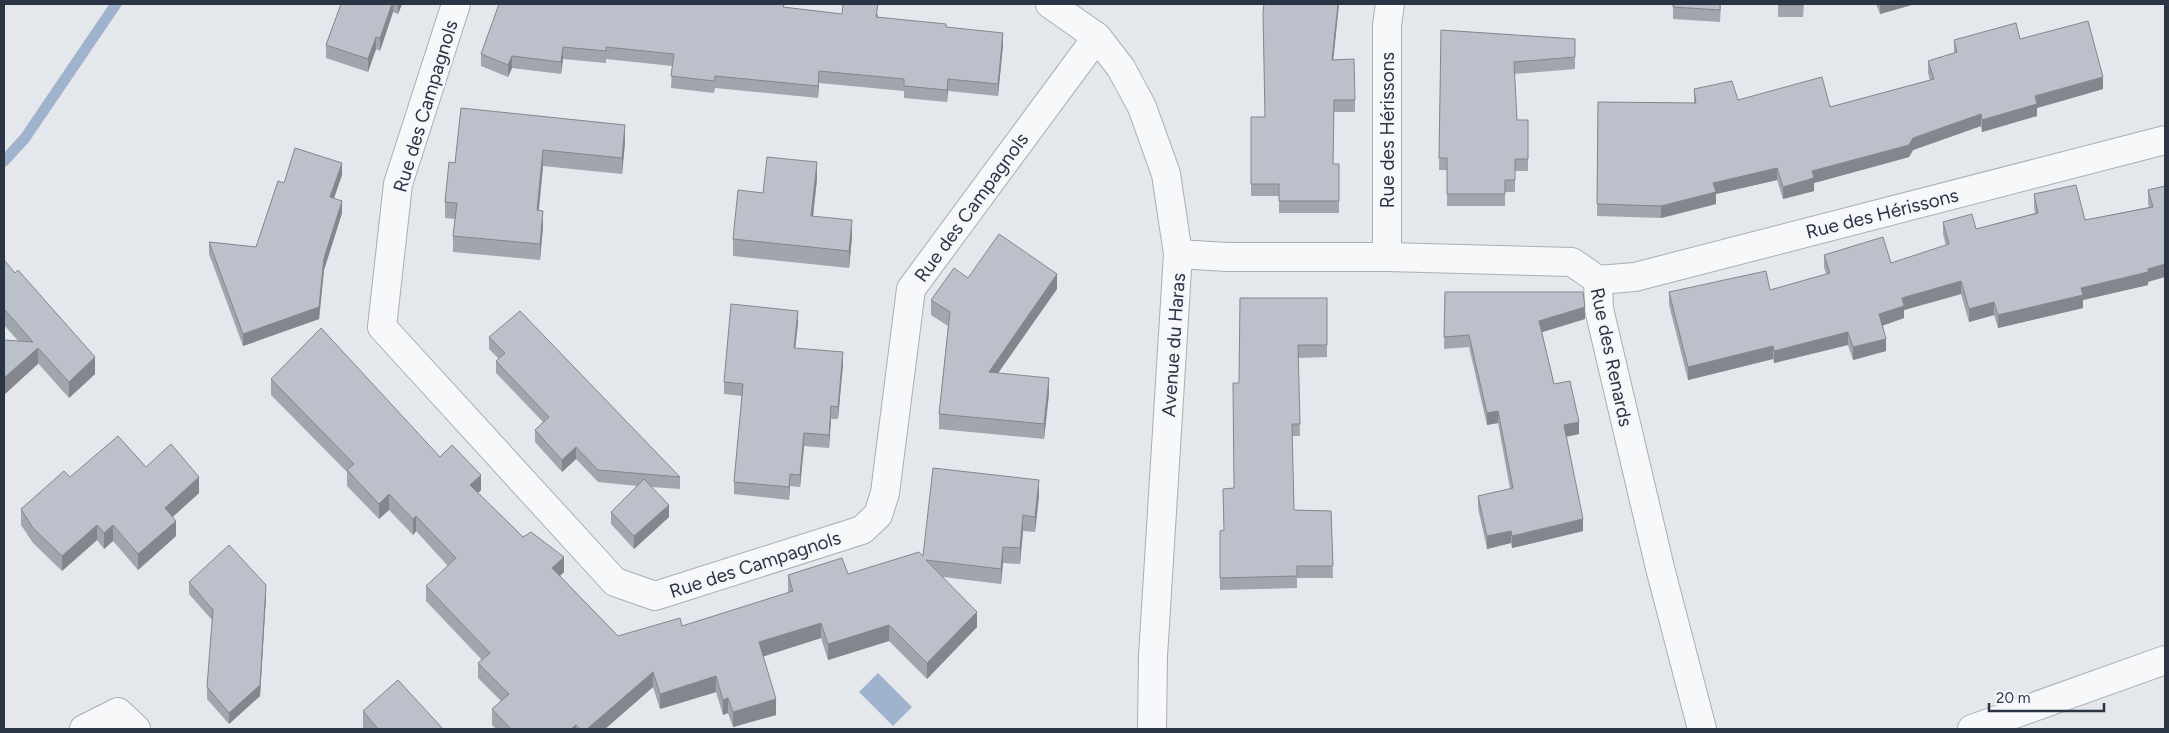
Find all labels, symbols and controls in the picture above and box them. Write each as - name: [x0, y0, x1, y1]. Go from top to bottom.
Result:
- street label: Rue des Campagnols: [388, 17, 463, 195]
- street label: Rue des Hérissons: [1376, 52, 1399, 208]
- street label: Rue des Campagnols: [910, 128, 1033, 286]
- street label: Rue des Hérissons: [1804, 183, 1961, 244]
- street label: Avenue du Haras: [1157, 272, 1190, 418]
- street label: Rue des Renards: [1586, 285, 1638, 429]
- street label: Rue des Campagnols: [667, 526, 844, 603]
- scale bar: [1989, 680, 2104, 712]
- text: 20 m: [1996, 689, 2030, 707]

